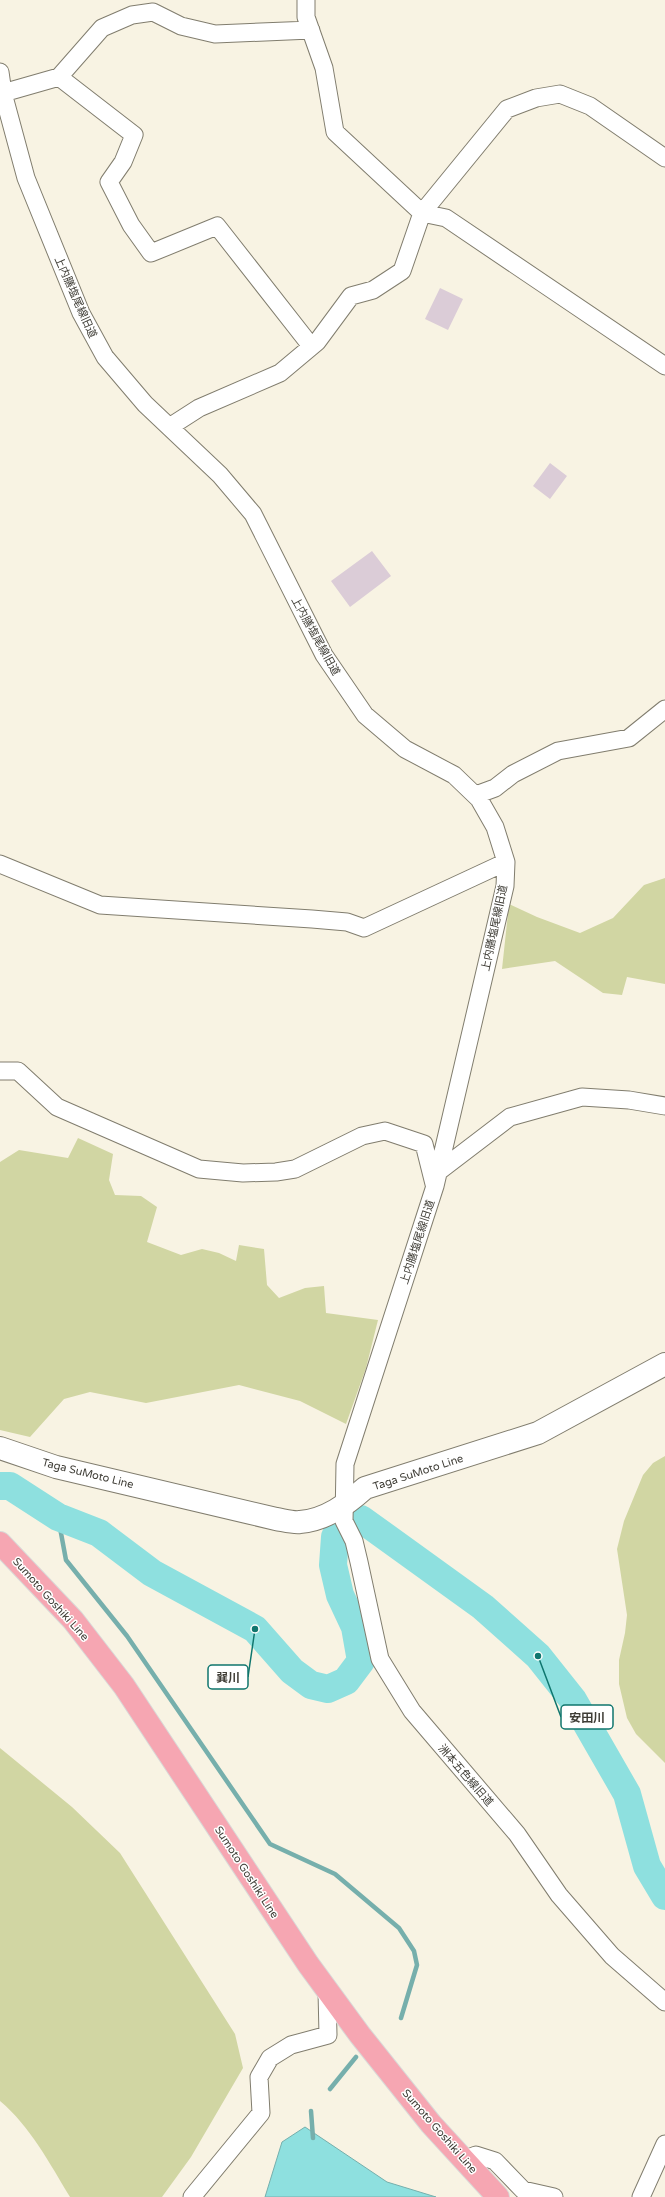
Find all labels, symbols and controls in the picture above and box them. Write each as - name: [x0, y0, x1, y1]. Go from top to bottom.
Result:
- street label: 上内膳塩尾線旧道: [52, 254, 99, 340]
- street label: 上内膳塩尾線旧道: [289, 595, 343, 678]
- street label: 上内膳塩尾線旧道: [479, 884, 510, 972]
- street label: 上内膳塩尾線旧道: [398, 1198, 437, 1286]
- street label: Taga SuMoto Line: [371, 1452, 465, 1493]
- street label: Taga SuMoto Line: [41, 1456, 135, 1491]
- street label: Sumoto Goshiki Line: [10, 1555, 91, 1643]
- callout: 巽川: [208, 1665, 248, 1689]
- text: 巽川: [216, 1671, 240, 1685]
- callout: 安田川: [561, 1705, 613, 1729]
- text: 安田川: [569, 1711, 605, 1725]
- street label: 洲本五色線旧道: [435, 1742, 496, 1809]
- street label: Sumoto Goshiki Line: [212, 1824, 281, 1921]
- street label: Sumoto Goshiki Line: [400, 2087, 480, 2176]

